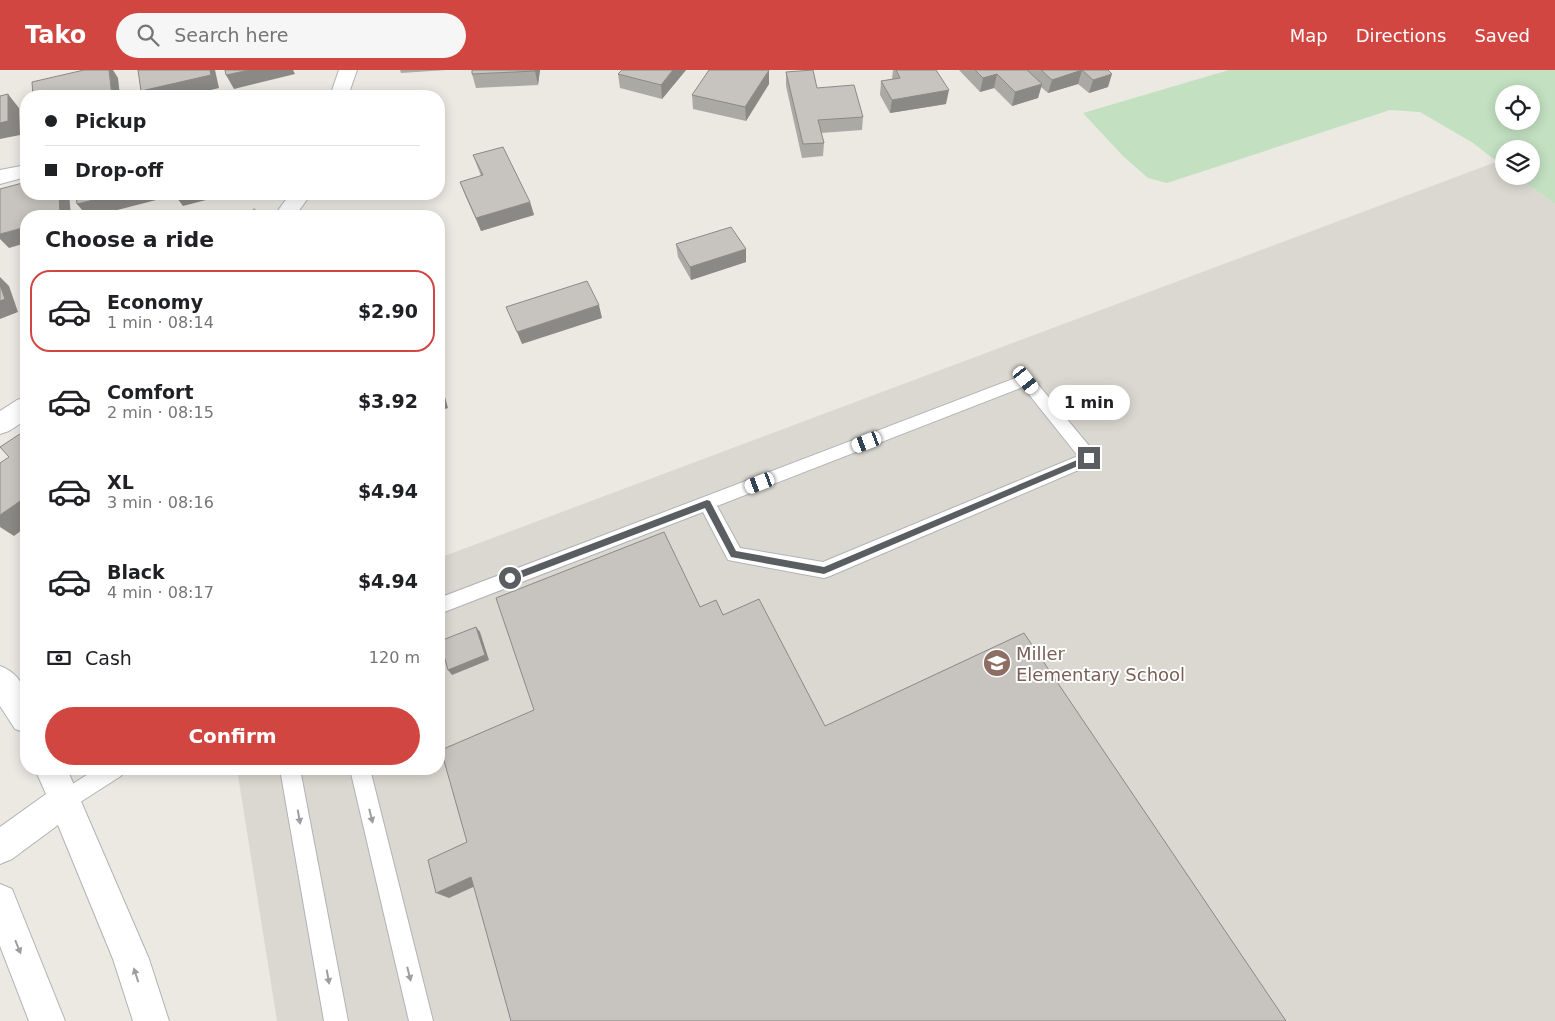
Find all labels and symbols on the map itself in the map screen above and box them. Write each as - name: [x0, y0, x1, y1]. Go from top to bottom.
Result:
- car: [1010, 364, 1041, 396]
- callout: 1 min: [1048, 386, 1130, 420]
- car: [850, 430, 883, 454]
- route end: [1078, 447, 1100, 469]
- car: [743, 471, 776, 495]
- route start: [499, 567, 521, 589]
- place label: Miller Elementary School: [1016, 643, 1185, 685]
- school or university icon: Miller Elementary School: [982, 648, 1012, 678]
- one-way arrow: [295, 809, 303, 824]
- one-way arrow: [367, 809, 375, 824]
- one-way arrow: [15, 939, 22, 954]
- one-way arrow: [132, 967, 139, 982]
- one-way arrow: [405, 967, 413, 982]
- one-way arrow: [324, 969, 332, 985]

